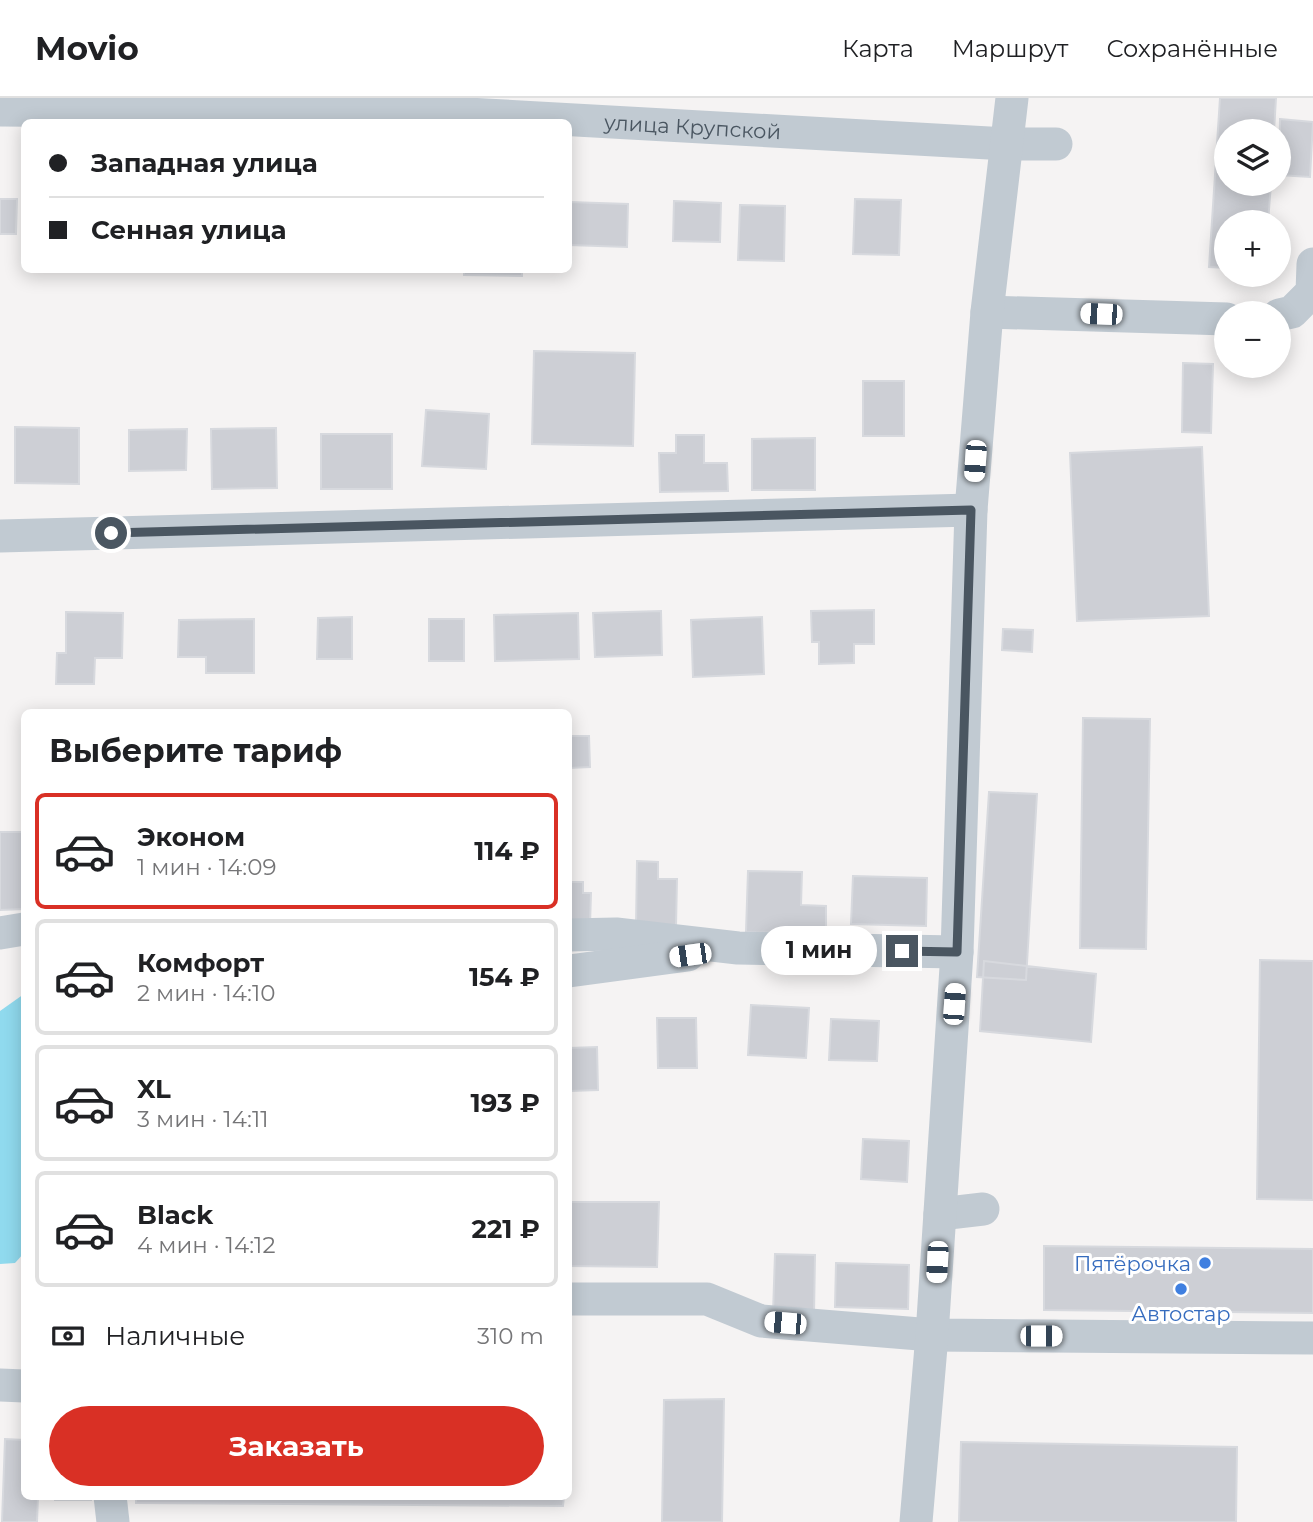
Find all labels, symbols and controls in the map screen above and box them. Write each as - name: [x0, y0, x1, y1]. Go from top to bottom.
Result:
- text: Movio: [35, 28, 139, 68]
- text: Карта: [842, 34, 914, 63]
- text: Маршрут: [952, 34, 1068, 63]
- text: Сохранённые: [1106, 34, 1278, 63]
- street label: улица Крупской: [603, 109, 782, 144]
- map controls: [1214, 119, 1291, 378]
- button: layers: [1214, 119, 1291, 196]
- text: Западная улица: [91, 147, 318, 179]
- button: +: [1214, 210, 1291, 287]
- text: Сенная улица: [91, 214, 286, 246]
- button: −: [1214, 301, 1291, 378]
- car: [1080, 303, 1123, 325]
- car: [964, 439, 987, 483]
- route start: [95, 517, 127, 549]
- text: Выберите тариф: [49, 731, 342, 770]
- icon: car: [53, 820, 116, 883]
- text: Эконом: [137, 821, 245, 853]
- text: 114 ₽: [474, 835, 540, 867]
- text: 1 мин · 14:09: [137, 853, 276, 881]
- callout: 1 мин: [762, 926, 878, 976]
- route end: [886, 935, 918, 967]
- text: 1 мин: [786, 936, 852, 964]
- car: [668, 942, 713, 968]
- icon: car: [53, 946, 116, 1009]
- text: Комфорт: [137, 947, 264, 979]
- text: 154 ₽: [469, 961, 540, 993]
- text: 2 мин · 14:10: [137, 979, 276, 1007]
- car: [943, 982, 966, 1026]
- icon: car: [53, 1072, 116, 1135]
- text: XL: [137, 1073, 171, 1105]
- text: 193 ₽: [471, 1087, 540, 1119]
- text: 3 мин · 14:11: [137, 1105, 269, 1133]
- icon: car: [53, 1198, 116, 1261]
- text: Black: [137, 1199, 213, 1231]
- text: 221 ₽: [472, 1213, 540, 1245]
- text: 4 мин · 14:12: [137, 1231, 276, 1259]
- car: [926, 1240, 949, 1284]
- place label: Пятёрочка: [1074, 1251, 1191, 1276]
- marker: Пятёрочка: [1197, 1255, 1213, 1271]
- marker: Автостар: [1173, 1281, 1189, 1297]
- place label: Автостар: [1131, 1301, 1231, 1326]
- car: [764, 1311, 807, 1335]
- icon: cash: [49, 1317, 87, 1355]
- text: Наличные: [105, 1320, 245, 1352]
- text: 310 m: [477, 1322, 544, 1350]
- car: [1021, 1326, 1063, 1347]
- button: Заказать: [49, 1406, 544, 1486]

